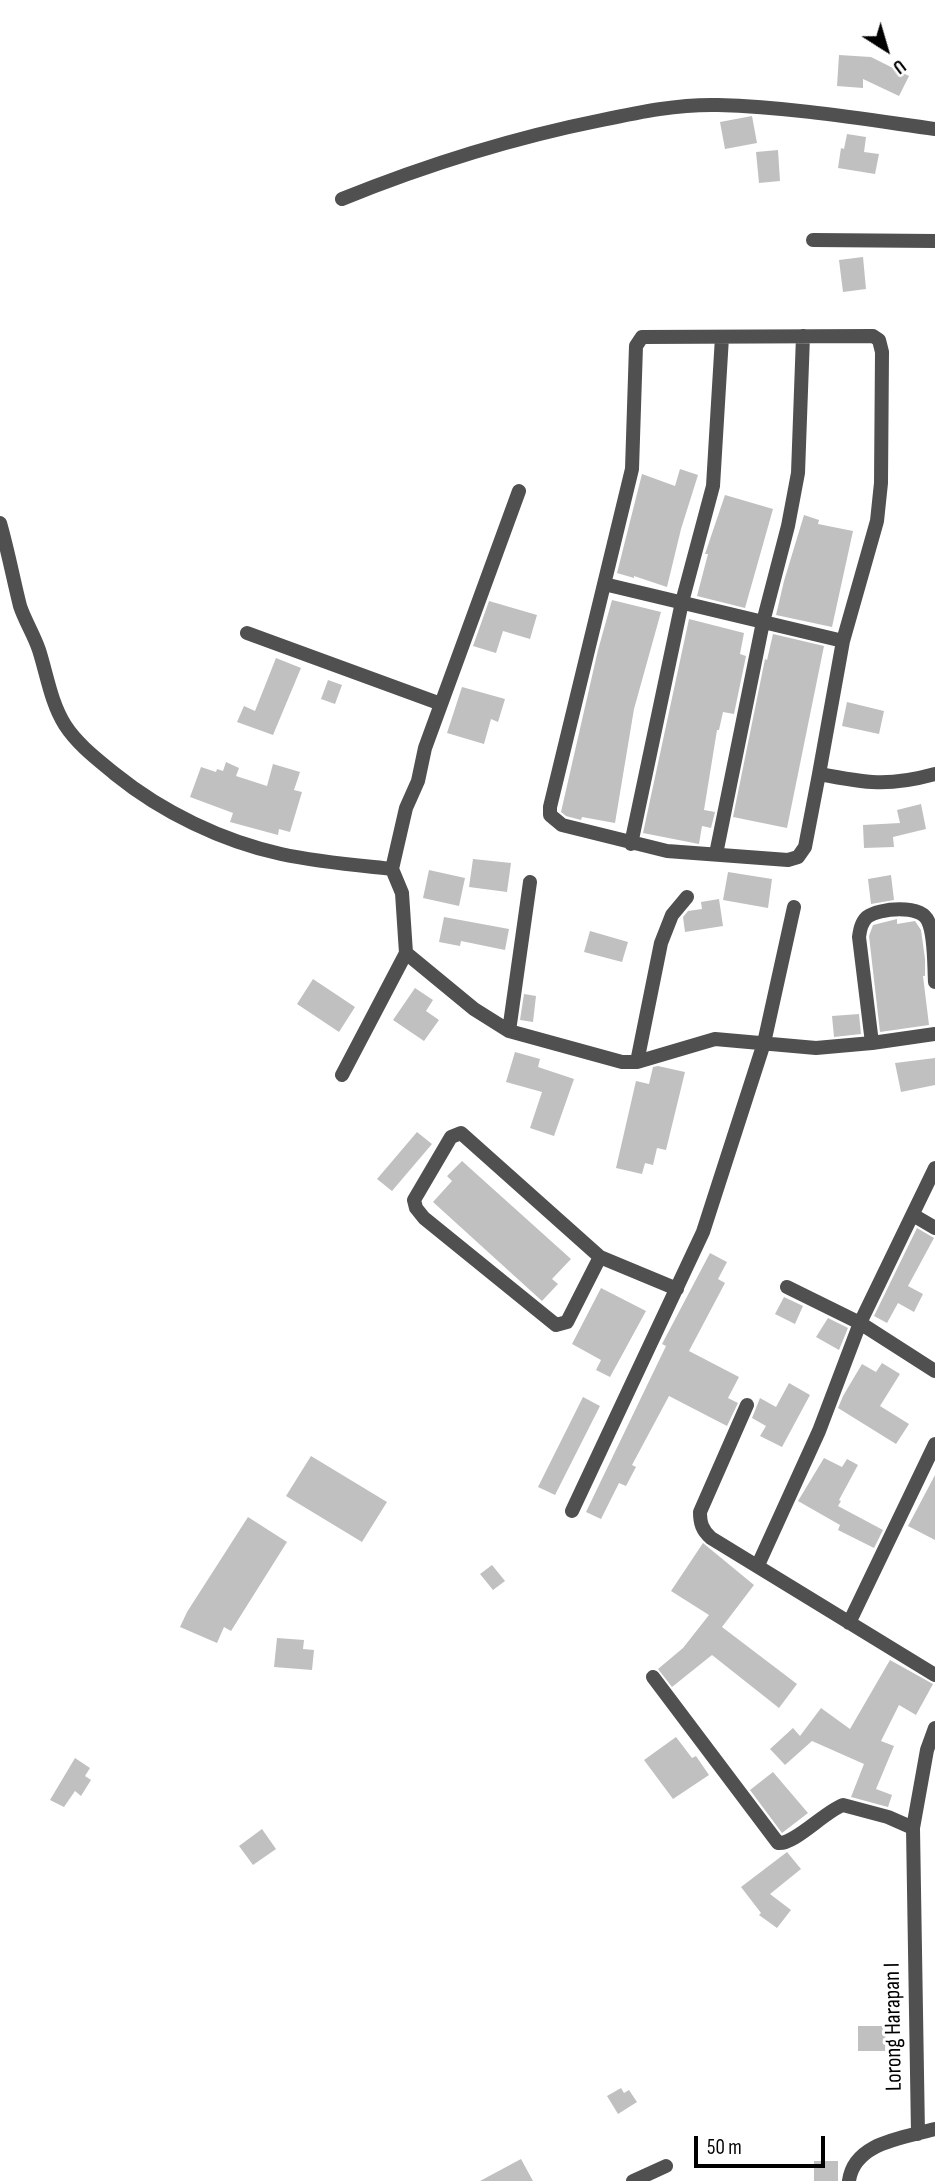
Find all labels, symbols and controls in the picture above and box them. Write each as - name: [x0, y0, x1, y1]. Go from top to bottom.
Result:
- north arrow: [851, 14, 921, 84]
- text: U: [888, 54, 910, 78]
- street label: Lorong Harapan I: [879, 1963, 909, 2091]
- scale bar: [697, 2122, 828, 2166]
- text: 50 m: [707, 2135, 742, 2160]

